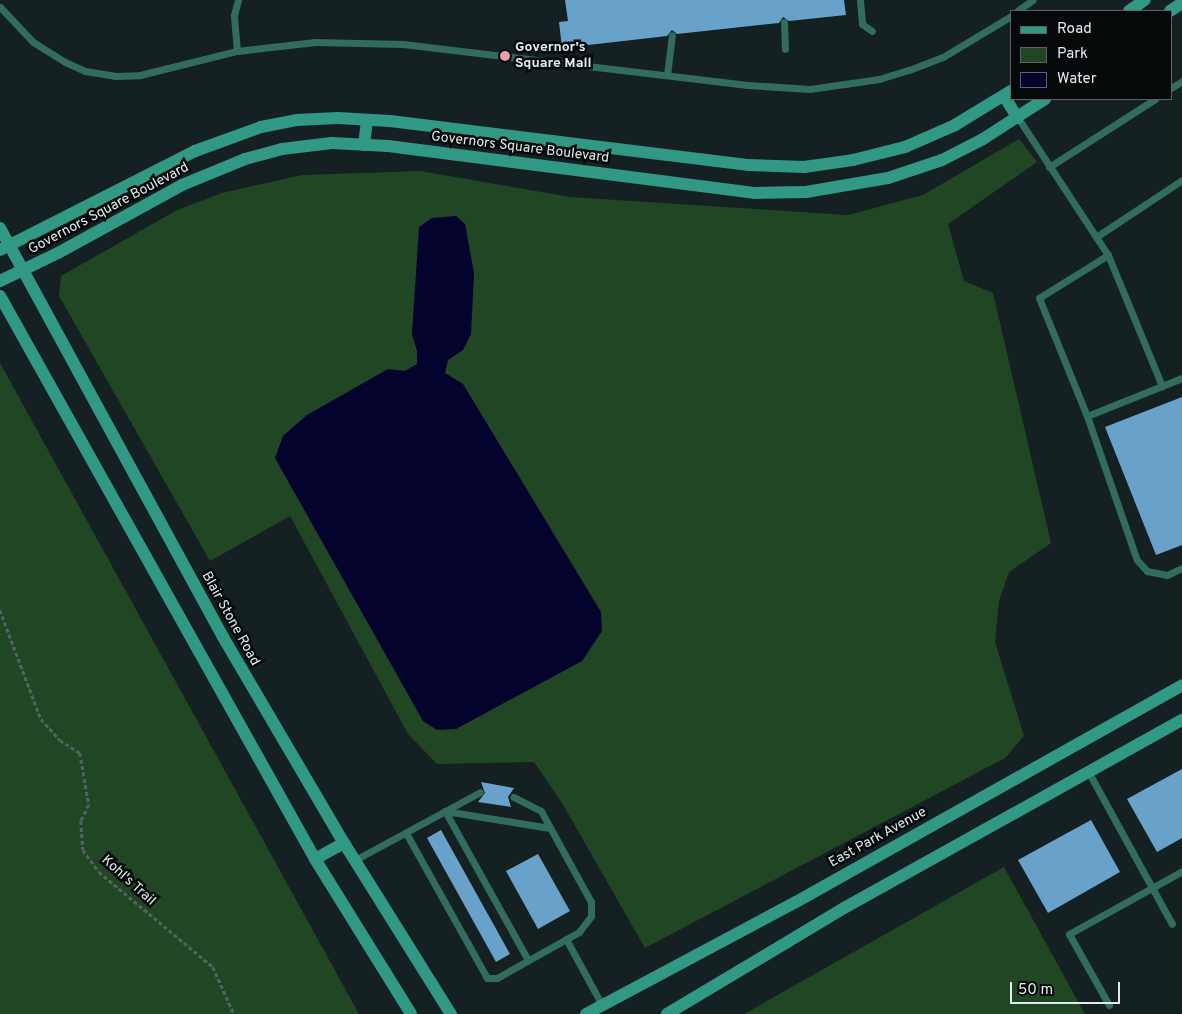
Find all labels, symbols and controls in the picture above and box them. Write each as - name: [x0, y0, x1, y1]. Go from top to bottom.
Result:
- legend: [1010, 10, 1172, 100]
- text: Road: [1057, 20, 1092, 39]
- place label: Governor's Square Mall: [515, 40, 592, 72]
- text: Park: [1057, 45, 1088, 64]
- marker: Governor's Square Mall: [499, 50, 511, 62]
- text: Water: [1057, 70, 1096, 89]
- street label: Governors Square Boulevard: [430, 129, 610, 167]
- street label: Governors Square Boulevard: [26, 159, 192, 259]
- street label: Blair Stone Road: [197, 569, 263, 669]
- street label: East Park Avenue: [826, 804, 930, 872]
- street label: Kohl's Trail: [97, 852, 159, 910]
- scale bar: [1012, 972, 1122, 1004]
- text: 50 m: [1018, 981, 1053, 1000]

